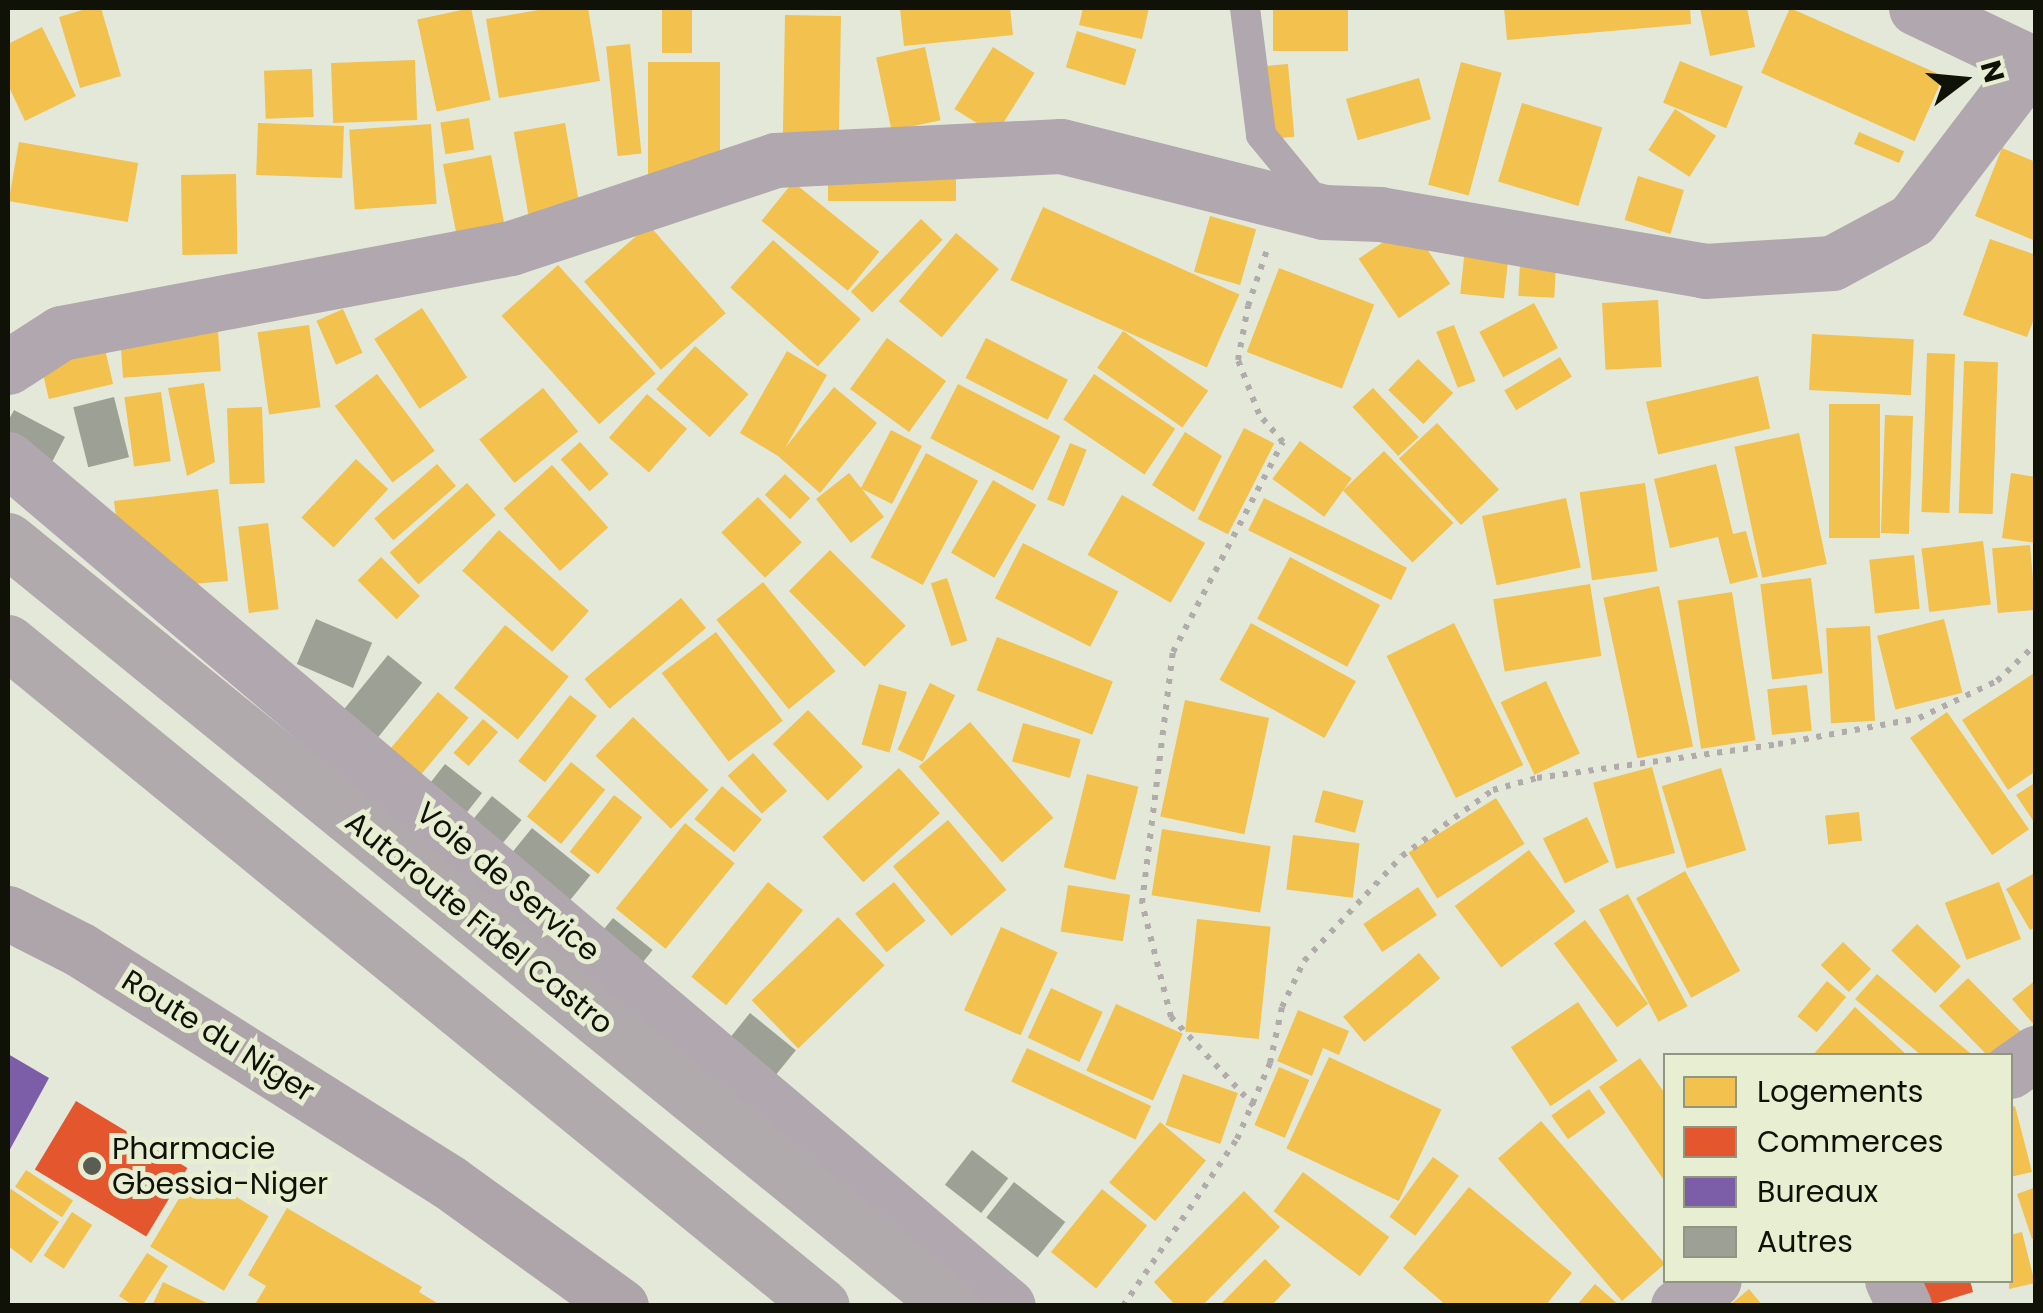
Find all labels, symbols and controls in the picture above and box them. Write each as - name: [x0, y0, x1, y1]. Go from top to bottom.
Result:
- north arrow: [1913, 30, 2013, 130]
- text: N: [1971, 56, 2014, 87]
- street label: Voie de Service: [409, 795, 607, 969]
- street label: Autoroute Fidel Castro: [338, 804, 620, 1042]
- street label: Route du Niger: [115, 962, 321, 1110]
- legend: [1663, 1053, 2013, 1283]
- text: Logements: [1757, 1070, 1923, 1113]
- text: Commerces: [1757, 1120, 1943, 1163]
- place label: Pharmacie Gbessia-Niger: [112, 1131, 328, 1202]
- marker: Pharmacie Gbessia-Niger: [81, 1155, 103, 1177]
- text: Bureaux: [1757, 1170, 1878, 1213]
- text: Autres: [1757, 1220, 1853, 1263]

